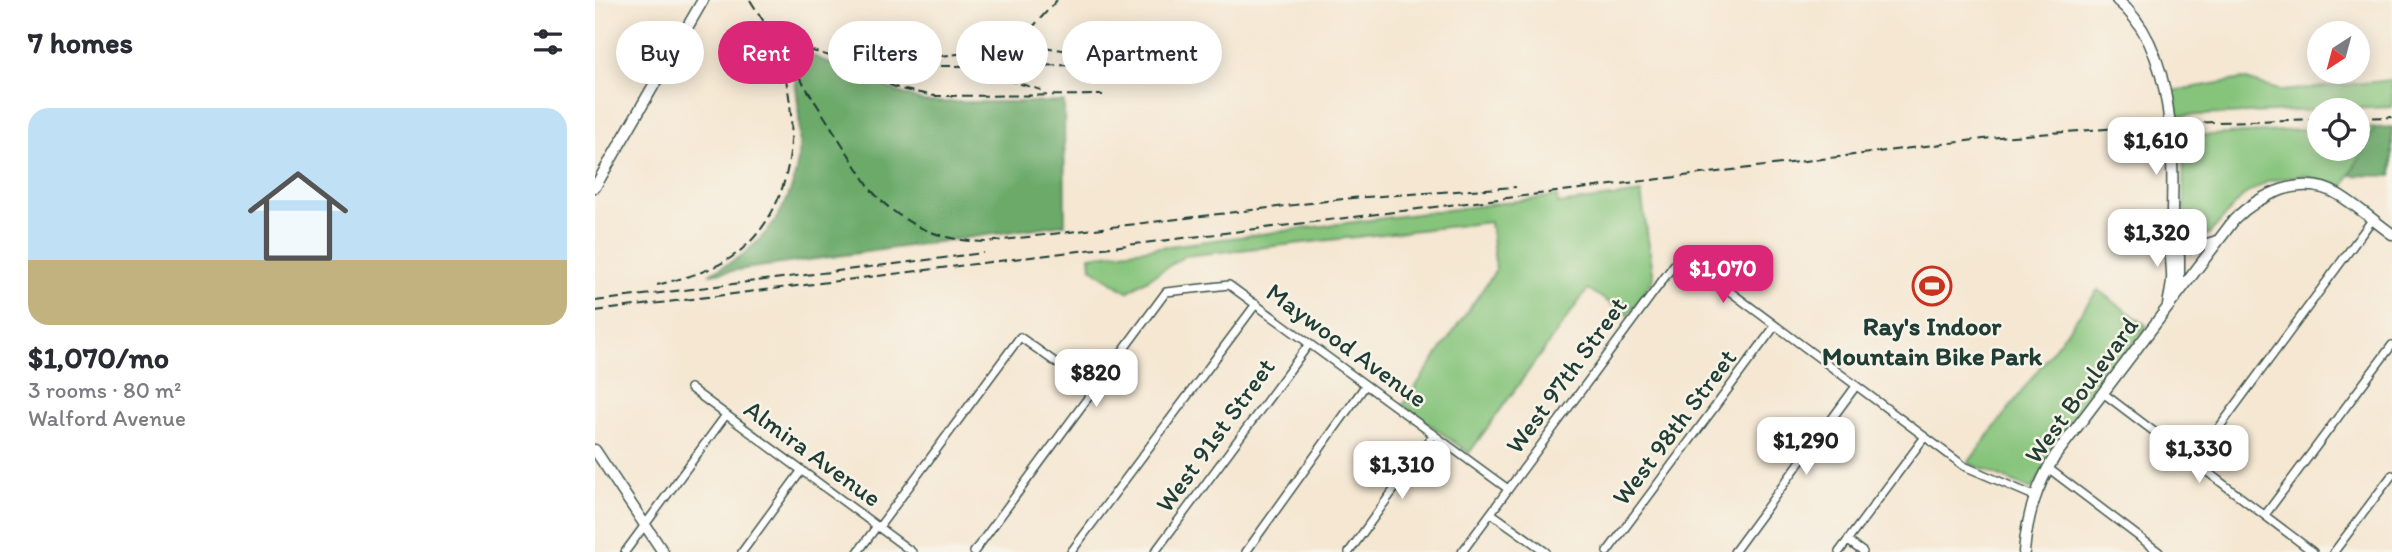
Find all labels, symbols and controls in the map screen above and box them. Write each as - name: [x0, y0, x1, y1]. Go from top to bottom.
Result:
- chip: Buy: [616, 21, 704, 84]
- chip: Rent: [718, 21, 814, 84]
- chip: Filters: [828, 21, 942, 84]
- chip: New: [956, 21, 1048, 84]
- chip: Apartment: [1062, 21, 1222, 84]
- north arrow: [2307, 21, 2369, 84]
- map controls: [2307, 21, 2370, 161]
- icon: filters: [529, 23, 567, 61]
- text: 7 homes: [28, 24, 133, 61]
- button: locate: [2307, 98, 2370, 161]
- pin: $1,610: [2099, 118, 2213, 177]
- text: $1,610: [2124, 126, 2188, 154]
- icon: home: [235, 153, 361, 279]
- pin: $1,320: [2100, 210, 2214, 269]
- text: $1,320: [2124, 218, 2190, 246]
- pin: $1,070: [1666, 246, 1780, 305]
- text: $1,070: [1689, 254, 1757, 282]
- sports icon: Ray's Indoor Mountain Bike Park: [1911, 265, 1953, 307]
- street label: Maywood Avenue: [1260, 276, 1434, 414]
- street label: West 97th Street: [1498, 290, 1634, 460]
- place label: Ray's Indoor Mountain Bike Park: [1822, 310, 2043, 372]
- street label: West Boulevard: [2017, 310, 2145, 470]
- text: $1,070/mo: [28, 339, 169, 376]
- street label: West 98th Street: [1605, 342, 1743, 512]
- pin: $820: [1055, 350, 1137, 409]
- street label: West 91st Street: [1148, 351, 1282, 518]
- text: $820: [1071, 358, 1121, 386]
- text: 3 rooms · 80 m²: [28, 376, 182, 404]
- street label: Almira Avenue: [738, 392, 888, 514]
- text: Walford Avenue: [28, 404, 186, 432]
- pin: $1,290: [1749, 418, 1863, 477]
- text: $1,290: [1773, 426, 1839, 454]
- pin: $1,330: [2142, 426, 2256, 485]
- text: $1,330: [2165, 434, 2233, 462]
- pin: $1,310: [1345, 442, 1459, 501]
- text: $1,310: [1369, 450, 1435, 478]

